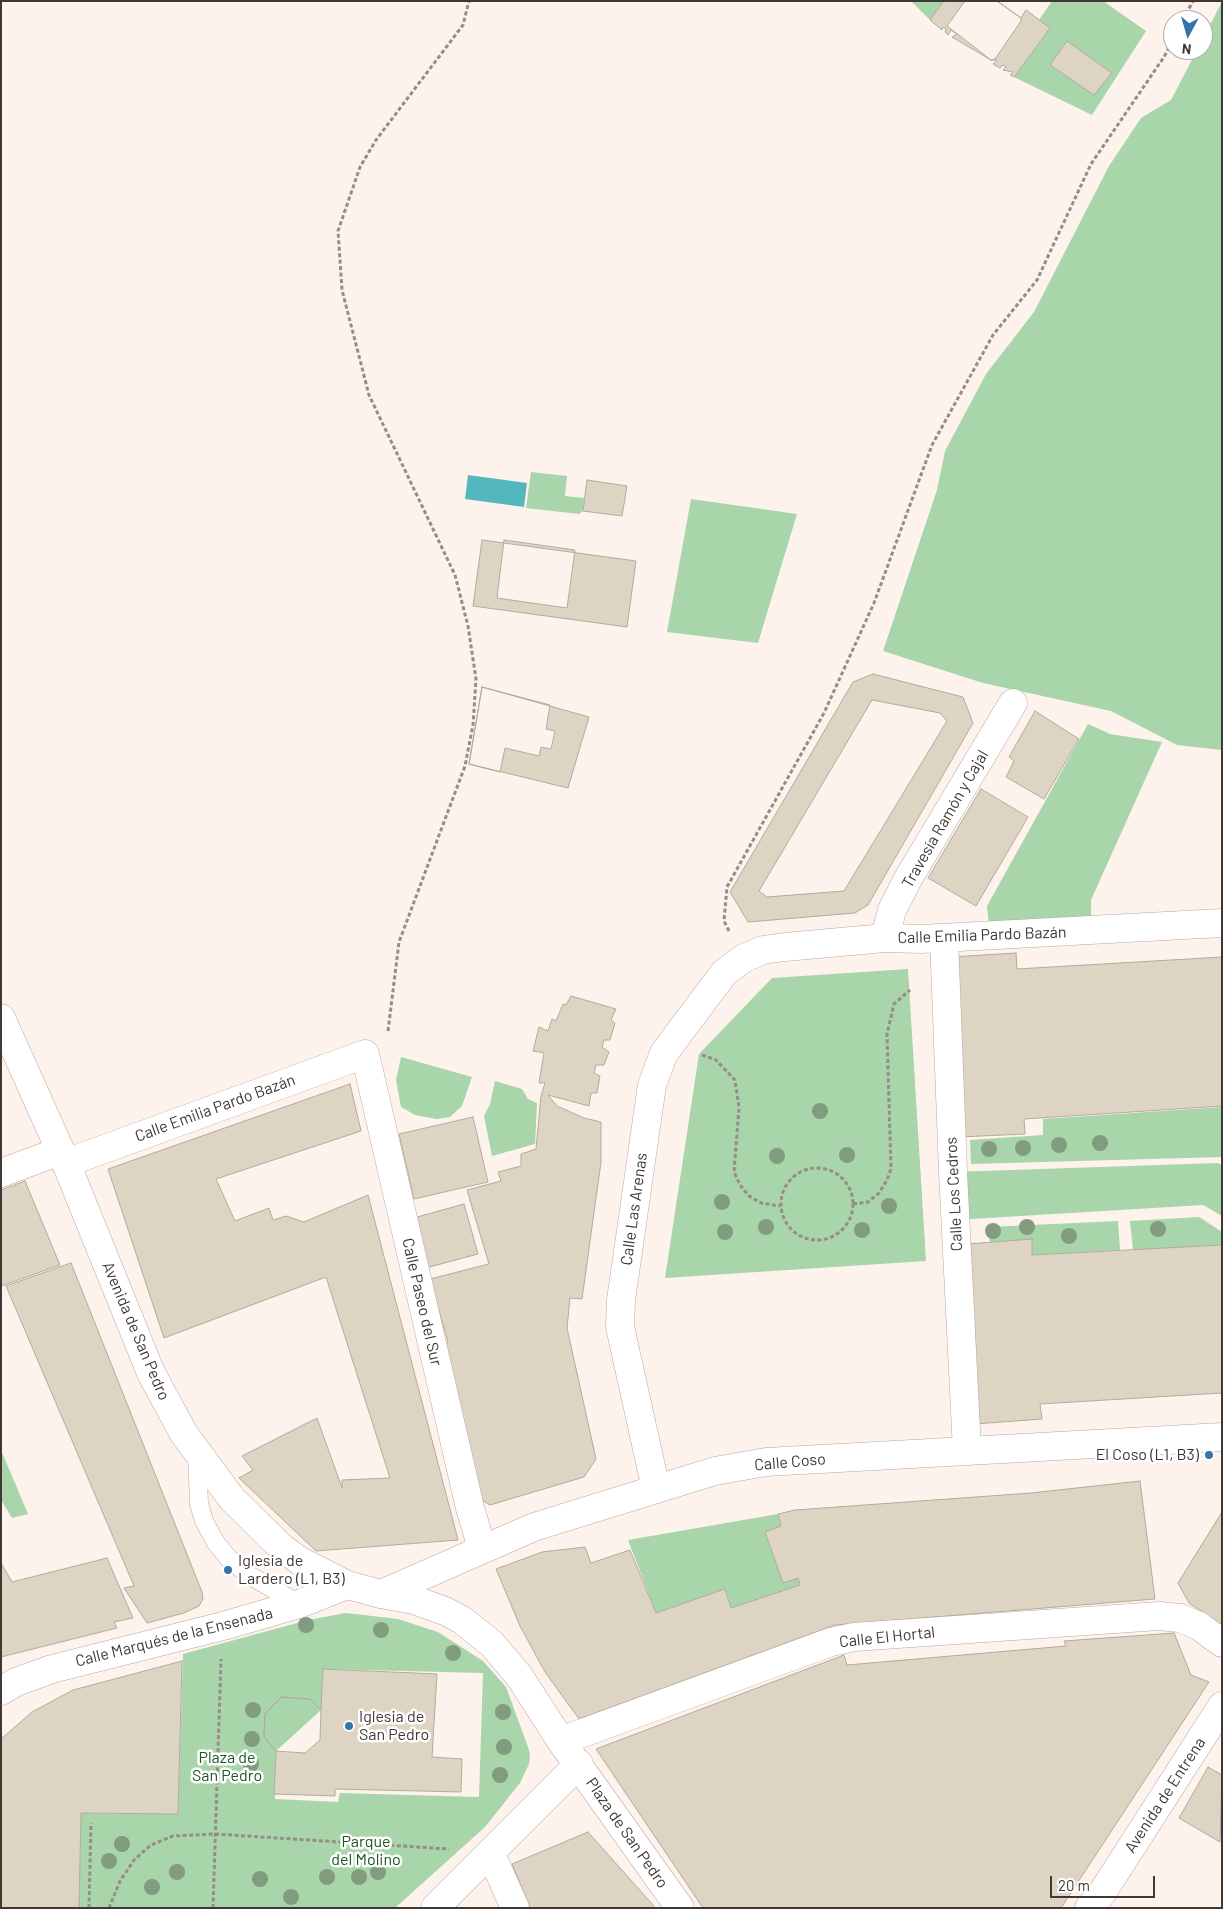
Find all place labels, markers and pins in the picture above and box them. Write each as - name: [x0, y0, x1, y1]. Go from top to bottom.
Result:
- place label: El Coso (L1, B3): [1096, 1445, 1199, 1465]
- marker: El Coso (L1, B3): [1203, 1449, 1215, 1461]
- place label: Iglesia de Lardero (L1, B3): [238, 1551, 345, 1589]
- marker: Iglesia de Lardero (L1, B3): [222, 1564, 234, 1576]
- place label: Iglesia de San Pedro: [359, 1707, 429, 1745]
- marker: Iglesia de San Pedro: [343, 1720, 355, 1732]

